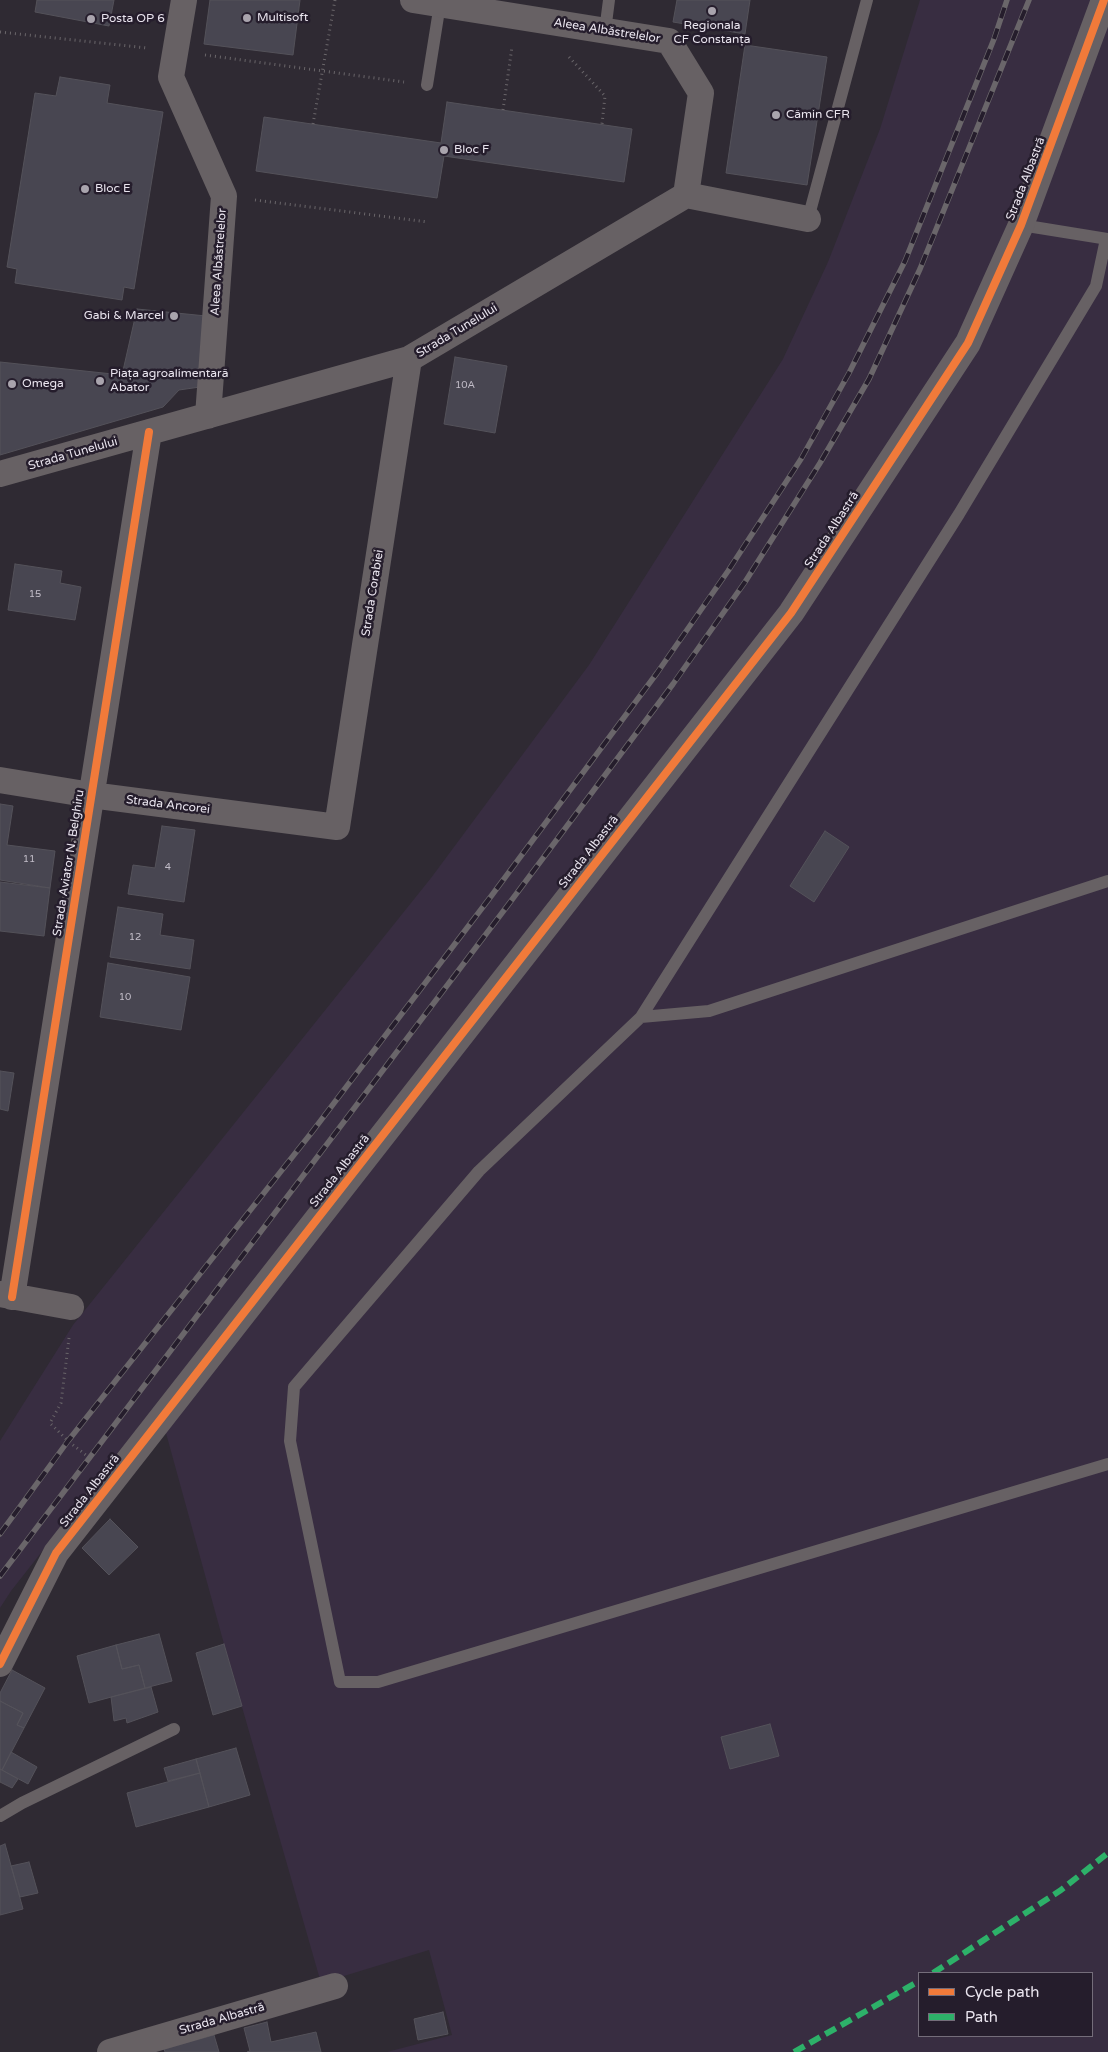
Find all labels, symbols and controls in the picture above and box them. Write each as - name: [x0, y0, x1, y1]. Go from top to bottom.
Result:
- marker: Regionala CF Constanța: [706, 5, 718, 17]
- place label: Multisoft: [257, 11, 308, 25]
- place label: Posta OP 6: [101, 12, 165, 26]
- marker: Multisoft: [241, 12, 253, 24]
- marker: Posta OP 6: [85, 13, 97, 25]
- street label: Aleea Albăstrelelor: [553, 15, 661, 47]
- place label: Regionala CF Constanța: [673, 19, 751, 47]
- place label: Cămin CFR: [786, 108, 850, 122]
- marker: Cămin CFR: [770, 109, 782, 121]
- street label: Strada Albastră: [1003, 135, 1049, 223]
- place label: Bloc F: [454, 143, 489, 157]
- marker: Bloc F: [438, 144, 450, 156]
- place label: Bloc E: [95, 182, 131, 196]
- marker: Bloc E: [79, 183, 91, 195]
- street label: Aleea Albăstrelelor: [208, 208, 230, 316]
- street label: Strada Tunelului: [414, 301, 500, 361]
- place label: Gabi & Marcel: [84, 309, 164, 323]
- marker: Gabi & Marcel: [168, 310, 180, 322]
- place label: Piața agroalimentară Abator: [110, 367, 228, 395]
- marker: Piața agroalimentară Abator: [94, 375, 106, 387]
- place label: Omega: [22, 377, 64, 391]
- marker: Omega: [6, 378, 18, 390]
- house number: 10A: [455, 379, 475, 391]
- street label: Strada Tunelului: [27, 434, 119, 474]
- street label: Strada Albastră: [802, 489, 862, 571]
- street label: Strada Corabiei: [359, 549, 387, 637]
- house number: 15: [29, 588, 41, 600]
- street label: Strada Aviator N. Belghiru: [50, 789, 88, 937]
- street label: Strada Ancorei: [125, 793, 211, 817]
- street label: Strada Albastră: [556, 813, 622, 891]
- house number: 11: [23, 853, 35, 865]
- house number: 4: [165, 861, 171, 873]
- house number: 12: [129, 931, 141, 943]
- house number: 10: [119, 991, 131, 1003]
- street label: Strada Albastră: [307, 1132, 373, 1210]
- street label: Strada Albastră: [57, 1452, 123, 1530]
- legend: [918, 1972, 1093, 2037]
- text: Cycle path: [965, 1983, 1039, 2001]
- street label: Strada Albastră: [178, 2000, 266, 2038]
- text: Path: [965, 2008, 998, 2026]

